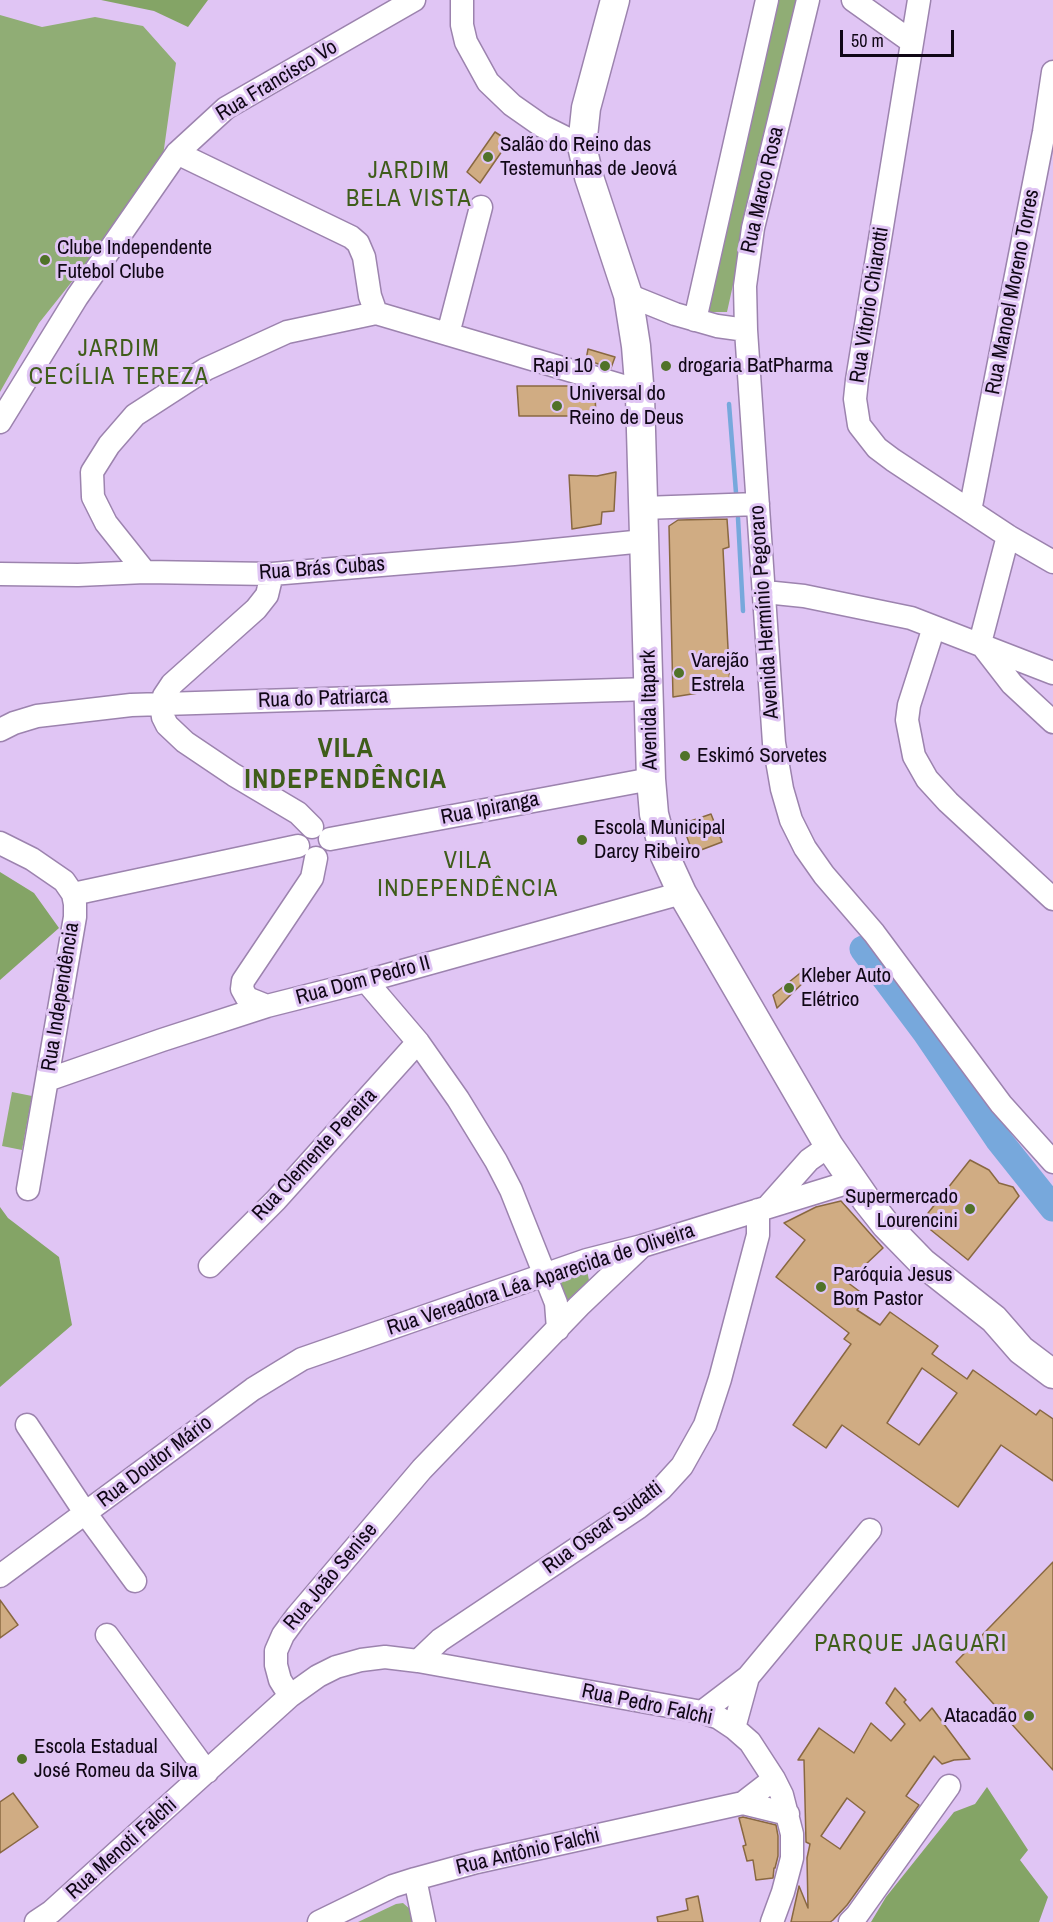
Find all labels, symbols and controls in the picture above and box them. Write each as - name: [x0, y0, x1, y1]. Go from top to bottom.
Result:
- scale bar: [843, 18, 957, 56]
- text: 50 m: [851, 28, 884, 53]
- street label: Rua Francisco Vo: [212, 35, 342, 127]
- street label: Rua Marco Rosa: [736, 124, 790, 256]
- place label: Salão do Reino das Testemunhas de Jeová: [500, 132, 677, 182]
- marker: Salão do Reino das Testemunhas de Jeová: [481, 150, 495, 164]
- district label: JARDIM BELA VISTA: [346, 158, 472, 214]
- street label: Rua Manoel Moreno Torres: [981, 187, 1045, 397]
- street label: Rua Vitorio Chiarotti: [845, 225, 895, 385]
- place label: Clube Independente Futebol Clube: [57, 235, 212, 285]
- marker: Clube Independente Futebol Clube: [38, 253, 52, 267]
- district label: JARDIM CECÍLIA TEREZA: [29, 336, 209, 392]
- place label: Rapi 10: [533, 353, 593, 379]
- place label: drogaria BatPharma: [678, 353, 833, 379]
- marker: Rapi 10: [598, 359, 612, 373]
- marker: drogaria BatPharma: [659, 359, 673, 373]
- place label: Universal do Reino de Deus: [569, 381, 684, 431]
- marker: Universal do Reino de Deus: [550, 399, 564, 413]
- street label: Avenida Hermínio Pegoraro: [745, 504, 785, 720]
- street label: Rua Brás Cubas: [258, 552, 386, 586]
- place label: Varejão Estrela: [691, 648, 749, 698]
- street label: Avenida Itapark: [636, 650, 664, 770]
- marker: Varejão Estrela: [672, 666, 686, 680]
- street label: Rua do Patriarca: [258, 684, 388, 714]
- district label: VILA INDEPENDÊNCIA: [245, 734, 447, 797]
- place label: Eskimó Sorvetes: [697, 743, 827, 769]
- marker: Eskimó Sorvetes: [678, 749, 692, 763]
- street label: Rua Ipiranga: [439, 787, 541, 831]
- place label: Escola Municipal Darcy Ribeiro: [594, 815, 725, 865]
- marker: Escola Municipal Darcy Ribeiro: [575, 833, 589, 847]
- district label: VILA INDEPENDÊNCIA: [377, 848, 559, 904]
- street label: Rua Independência: [37, 921, 85, 1073]
- street label: Rua Dom Pedro II: [293, 951, 433, 1011]
- place label: Kleber Auto Elétrico: [801, 963, 891, 1013]
- marker: Kleber Auto Elétrico: [782, 981, 796, 995]
- street label: Rua Clemente Pereira: [247, 1084, 383, 1226]
- place label: Supermercado Lourencini: [845, 1184, 958, 1234]
- marker: Supermercado Lourencini: [963, 1202, 977, 1216]
- street label: Rua Vereadora Léa Aparecida de Oliveira: [384, 1218, 698, 1342]
- place label: Paróquia Jesus Bom Pastor: [833, 1262, 953, 1312]
- marker: Paróquia Jesus Bom Pastor: [814, 1280, 828, 1294]
- street label: Rua Doutor Mário: [93, 1411, 217, 1513]
- street label: Rua Oscar Sudatti: [538, 1476, 668, 1580]
- street label: Rua João Senise: [279, 1518, 383, 1636]
- district label: PARQUE JAGUARI: [814, 1631, 1008, 1659]
- street label: Rua Pedro Falchi: [579, 1679, 715, 1731]
- place label: Atacadão: [944, 1703, 1017, 1729]
- marker: Atacadão: [1022, 1709, 1036, 1723]
- place label: Escola Estadual José Romeu da Silva: [34, 1734, 198, 1784]
- marker: Escola Estadual José Romeu da Silva: [15, 1752, 29, 1766]
- street label: Rua Menoti Falchi: [62, 1793, 182, 1905]
- street label: Rua Antônio Falchi: [454, 1823, 602, 1881]

